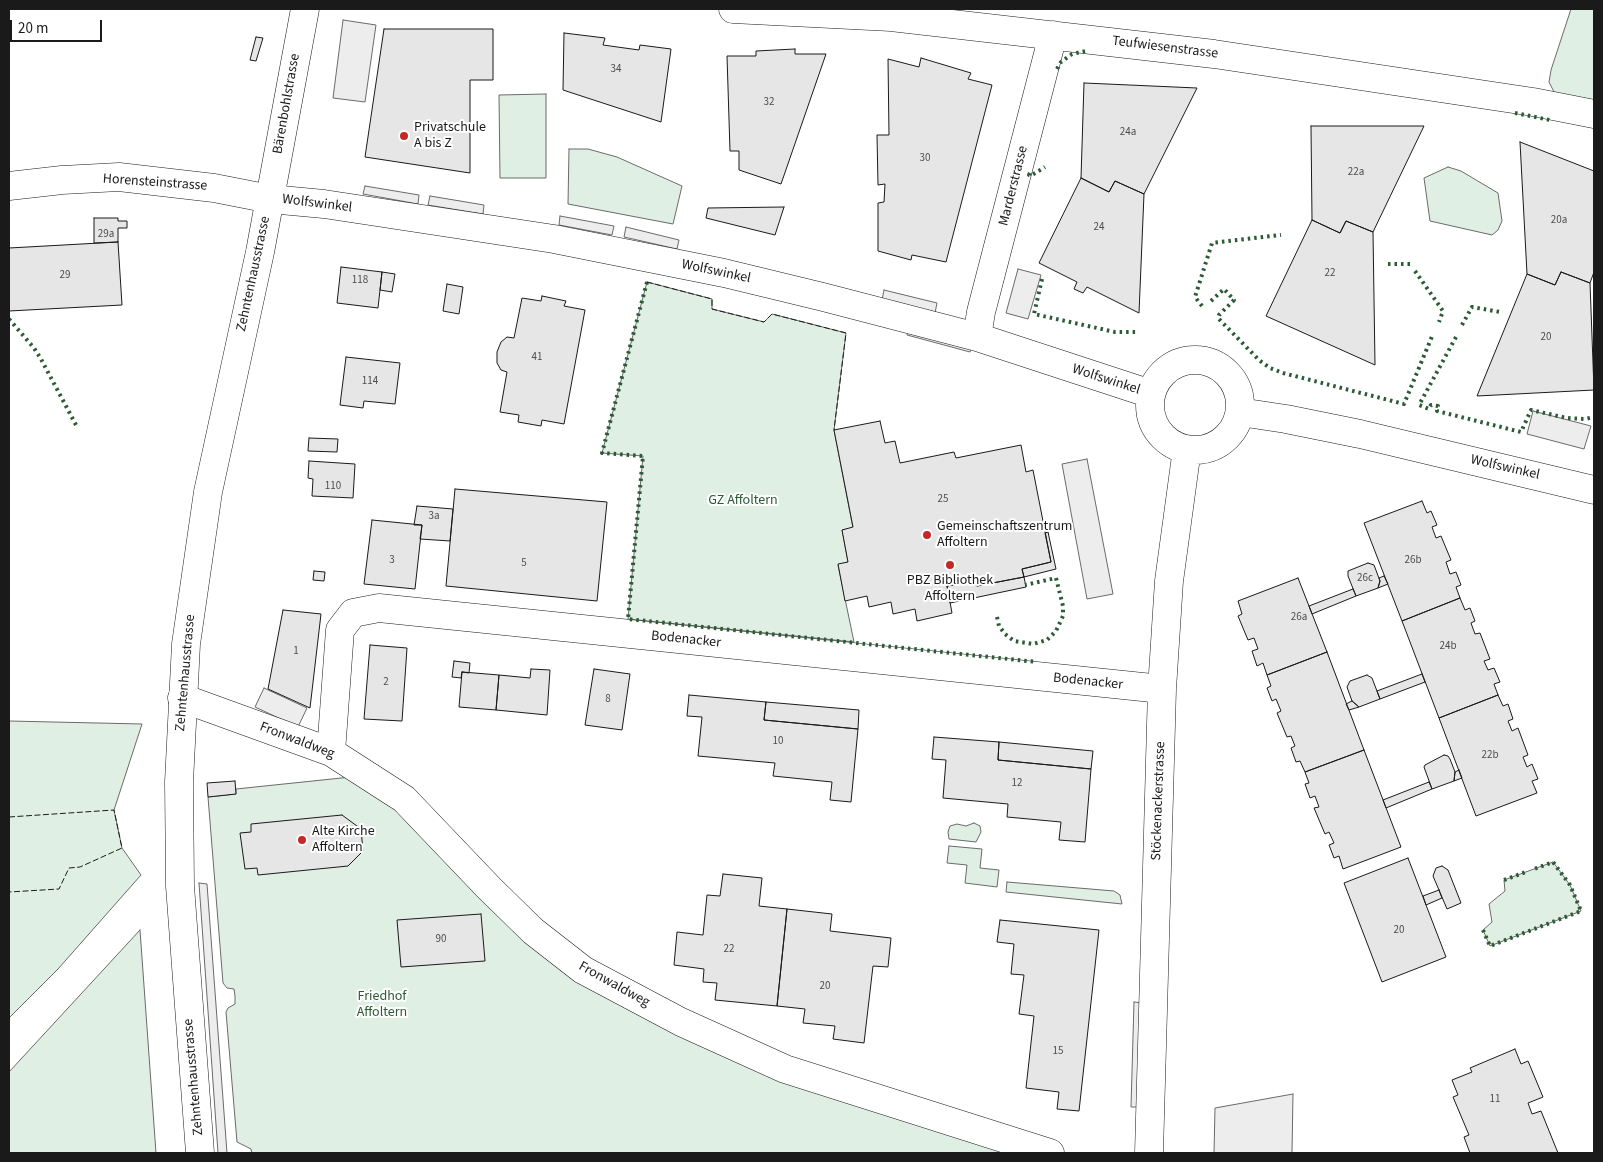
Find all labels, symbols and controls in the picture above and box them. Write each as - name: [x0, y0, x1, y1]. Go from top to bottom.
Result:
- scale bar: [12, 10, 105, 42]
- text: 20 m: [18, 18, 48, 39]
- street label: Teufwiesenstrasse: [1111, 33, 1219, 63]
- street label: Bärenbohlstrasse: [270, 52, 304, 156]
- house number: 34: [611, 63, 621, 77]
- house number: 32: [764, 96, 774, 110]
- place label: Privatschule A bis Z: [414, 120, 486, 152]
- house number: 24a: [1120, 126, 1136, 140]
- marker: Privatschule A bis Z: [398, 130, 410, 142]
- street label: Marderstrasse: [996, 144, 1032, 228]
- house number: 30: [920, 152, 930, 166]
- house number: 22a: [1348, 166, 1364, 180]
- street label: Horensteinstrasse: [102, 171, 208, 195]
- street label: Wolfswinkel: [281, 191, 353, 217]
- house number: 20a: [1551, 214, 1567, 228]
- street label: Zehntenhausstrasse: [234, 215, 274, 333]
- house number: 24: [1094, 221, 1104, 235]
- house number: 29a: [98, 228, 114, 242]
- street label: Wolfswinkel: [680, 256, 752, 288]
- house number: 22: [1325, 267, 1335, 281]
- house number: 29: [60, 269, 70, 283]
- house number: 118: [352, 274, 368, 288]
- house number: 20: [1541, 331, 1551, 345]
- house number: 41: [532, 351, 542, 365]
- street label: Wolfswinkel: [1070, 361, 1142, 399]
- house number: 114: [362, 375, 378, 389]
- street label: Wolfswinkel: [1469, 452, 1541, 484]
- house number: 110: [325, 480, 341, 494]
- park label: GZ Affoltern: [708, 493, 778, 509]
- house number: 25: [938, 493, 948, 507]
- house number: 3a: [428, 510, 440, 524]
- place label: Gemeinschaftszentrum Affoltern: [937, 519, 1072, 552]
- marker: Gemeinschaftszentrum Affoltern: [921, 529, 933, 541]
- house number: 3: [389, 554, 395, 568]
- house number: 26b: [1404, 554, 1422, 568]
- house number: 5: [521, 557, 527, 571]
- marker: PBZ Bibliothek Affoltern: [944, 559, 956, 571]
- house number: 26c: [1357, 572, 1373, 586]
- place label: PBZ Bibliothek Affoltern: [907, 573, 993, 606]
- house number: 26a: [1291, 611, 1307, 625]
- street label: Zehntenhausstrasse: [173, 614, 199, 732]
- street label: Bodenacker: [650, 628, 722, 652]
- house number: 24b: [1439, 640, 1457, 654]
- house number: 1: [293, 645, 299, 659]
- street label: Bodenacker: [1052, 670, 1124, 694]
- house number: 2: [383, 676, 389, 690]
- house number: 8: [605, 693, 611, 707]
- street label: Fronwaldweg: [257, 719, 337, 763]
- house number: 10: [773, 735, 783, 749]
- street label: Stöckenackerstrasse: [1149, 741, 1169, 861]
- house number: 22b: [1481, 749, 1499, 763]
- house number: 12: [1012, 777, 1022, 791]
- place label: Alte Kirche Affoltern: [312, 824, 375, 856]
- marker: Alte Kirche Affoltern: [296, 834, 308, 846]
- house number: 20: [1394, 924, 1404, 938]
- house number: 90: [436, 933, 446, 947]
- house number: 22: [724, 943, 734, 957]
- street label: Fronwaldweg: [575, 959, 653, 1011]
- house number: 20: [820, 980, 830, 994]
- park label: Friedhof Affoltern: [357, 989, 407, 1022]
- street label: Zehntenhausstrasse: [181, 1018, 207, 1136]
- house number: 15: [1053, 1045, 1063, 1059]
- house number: 11: [1490, 1093, 1500, 1107]

